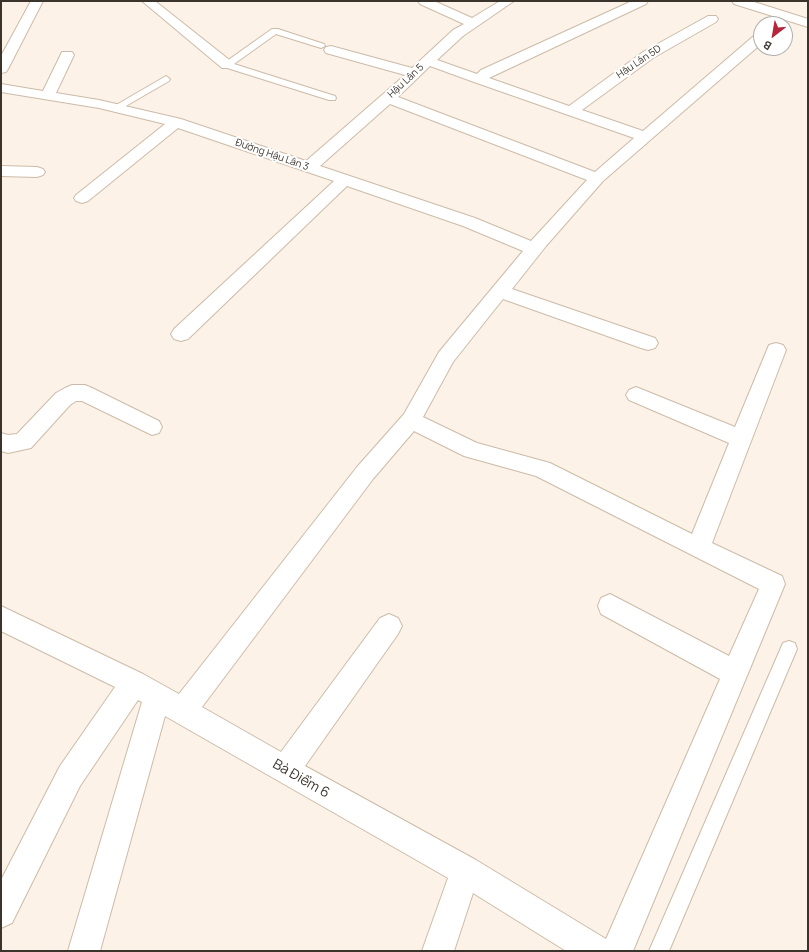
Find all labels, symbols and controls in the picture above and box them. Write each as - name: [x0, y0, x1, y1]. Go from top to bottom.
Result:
- north arrow: [753, 16, 793, 56]
- text: B: [760, 38, 774, 54]
- street label: Hậu Lân 5D: [614, 43, 664, 81]
- street label: Hậu Lân 5: [386, 61, 426, 101]
- street label: Đường Hậu Lân 3: [234, 137, 310, 173]
- street label: Bà Điểm 6: [269, 756, 333, 802]

